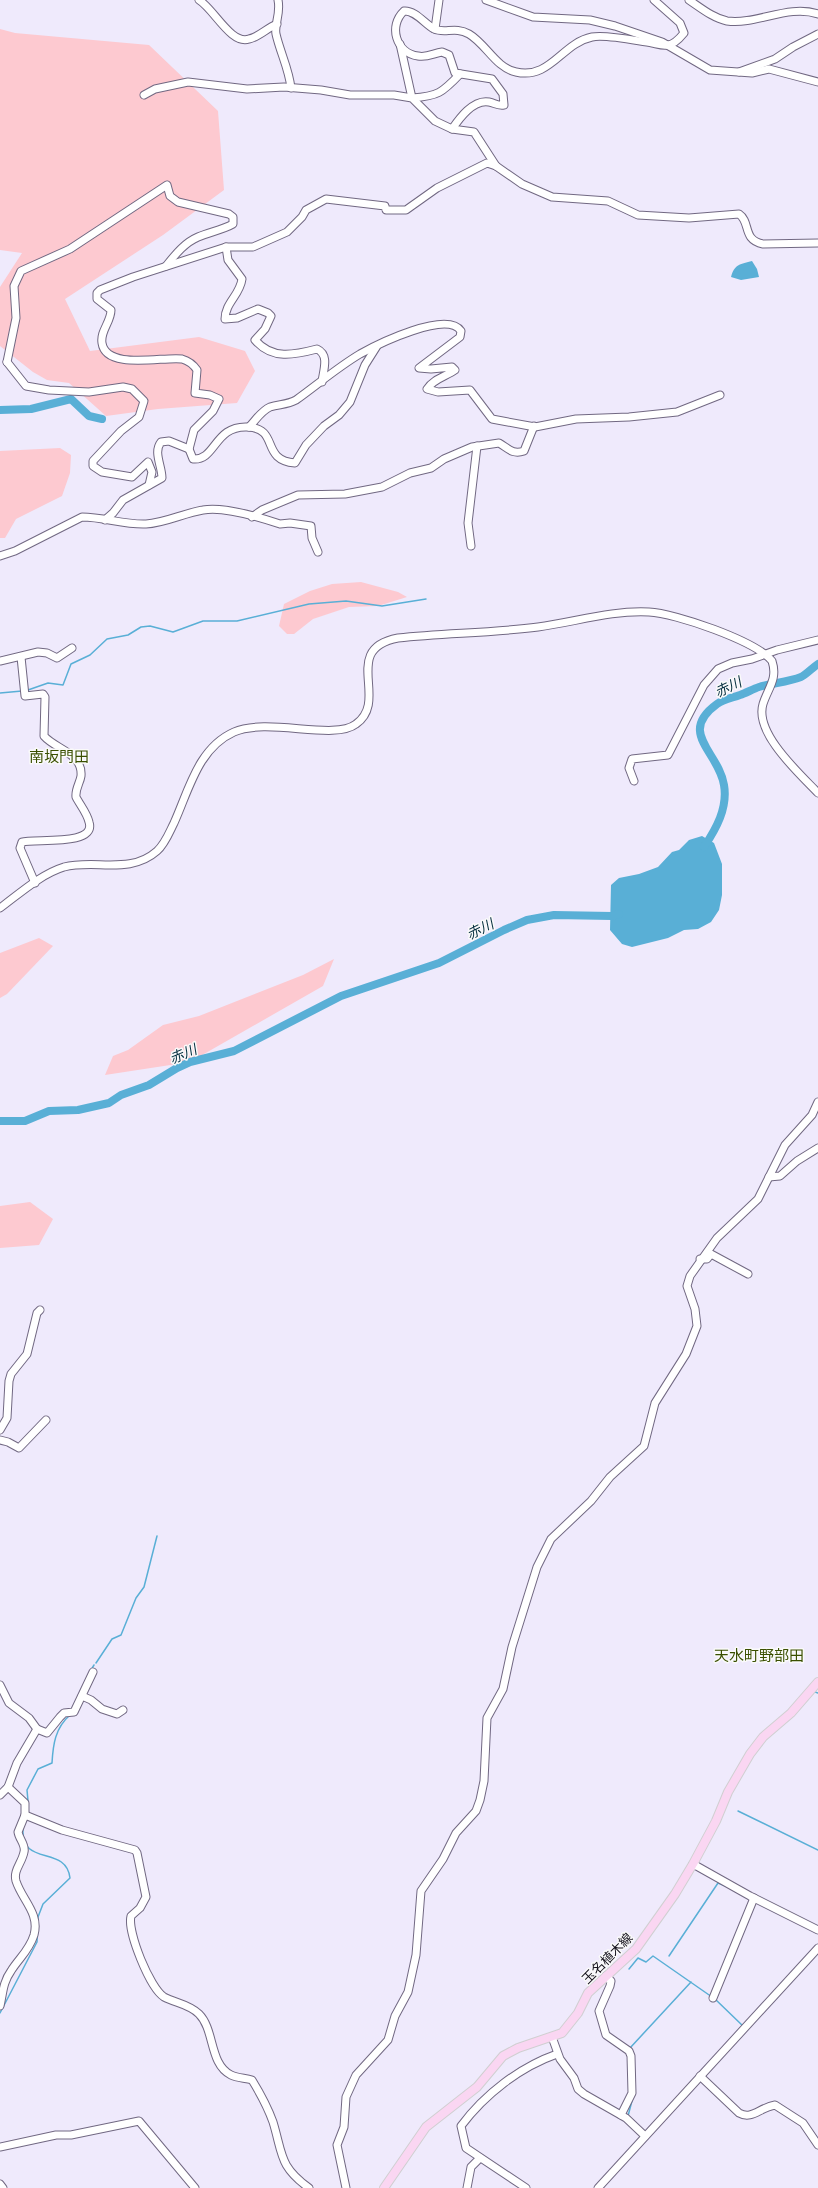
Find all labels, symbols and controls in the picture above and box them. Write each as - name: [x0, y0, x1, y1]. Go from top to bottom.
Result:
- water label: 赤川: [712, 673, 746, 700]
- district label: 南坂門田: [29, 748, 89, 766]
- water label: 赤川: [464, 915, 498, 942]
- water label: 赤川: [167, 1040, 201, 1067]
- district label: 天水町野部田: [714, 1647, 804, 1665]
- street label: 玉名植木線: [579, 1930, 636, 1987]

